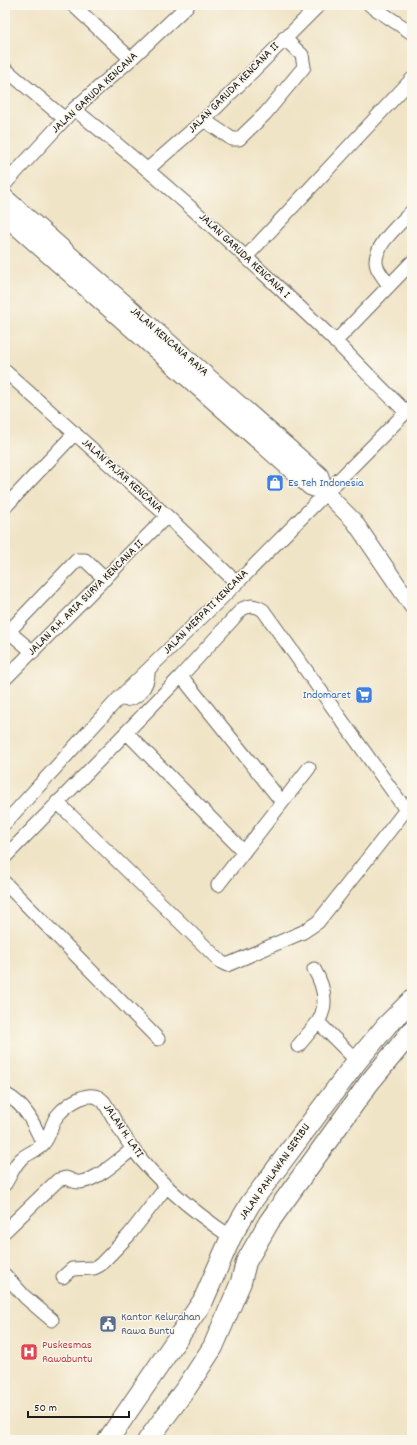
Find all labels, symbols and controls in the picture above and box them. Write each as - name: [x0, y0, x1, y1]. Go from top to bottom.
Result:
- street label: JALAN GARUDA KENCANA II: [185, 38, 284, 137]
- street label: JALAN GARUDA KENCANA: [48, 48, 142, 138]
- street label: JALAN GARUDA KENCANA I: [195, 209, 294, 303]
- street label: JALAN KENCANA RAYA: [126, 303, 212, 381]
- street label: JALAN FAJAR KENCANA: [78, 435, 167, 518]
- shop icon: Es Teh Indonesia: [265, 473, 285, 493]
- place label: Es Teh Indonesia: [288, 475, 364, 492]
- street label: JALAN R.H. ARIA SURYA KENCANA II: [24, 536, 148, 660]
- street label: JALAN MERPATI KENCANA: [159, 565, 253, 659]
- supermarket icon: Indomaret: [354, 685, 374, 705]
- place label: Indomaret: [303, 687, 352, 704]
- street label: JALAN H. LATI: [99, 1101, 148, 1162]
- street label: JALAN PAHLAWAN SERIBU: [235, 1120, 315, 1224]
- place label: Kantor Kelurahan Rawa Buntu: [121, 1309, 201, 1340]
- public building icon: Kantor Kelurahan Rawa Buntu: [98, 1314, 118, 1334]
- place label: Puskesmas Rawabuntu: [42, 1337, 92, 1368]
- hospital icon: Puskesmas Rawabuntu: [19, 1342, 39, 1362]
- scale bar: [28, 1393, 129, 1419]
- text: 50 m: [34, 1400, 57, 1417]

